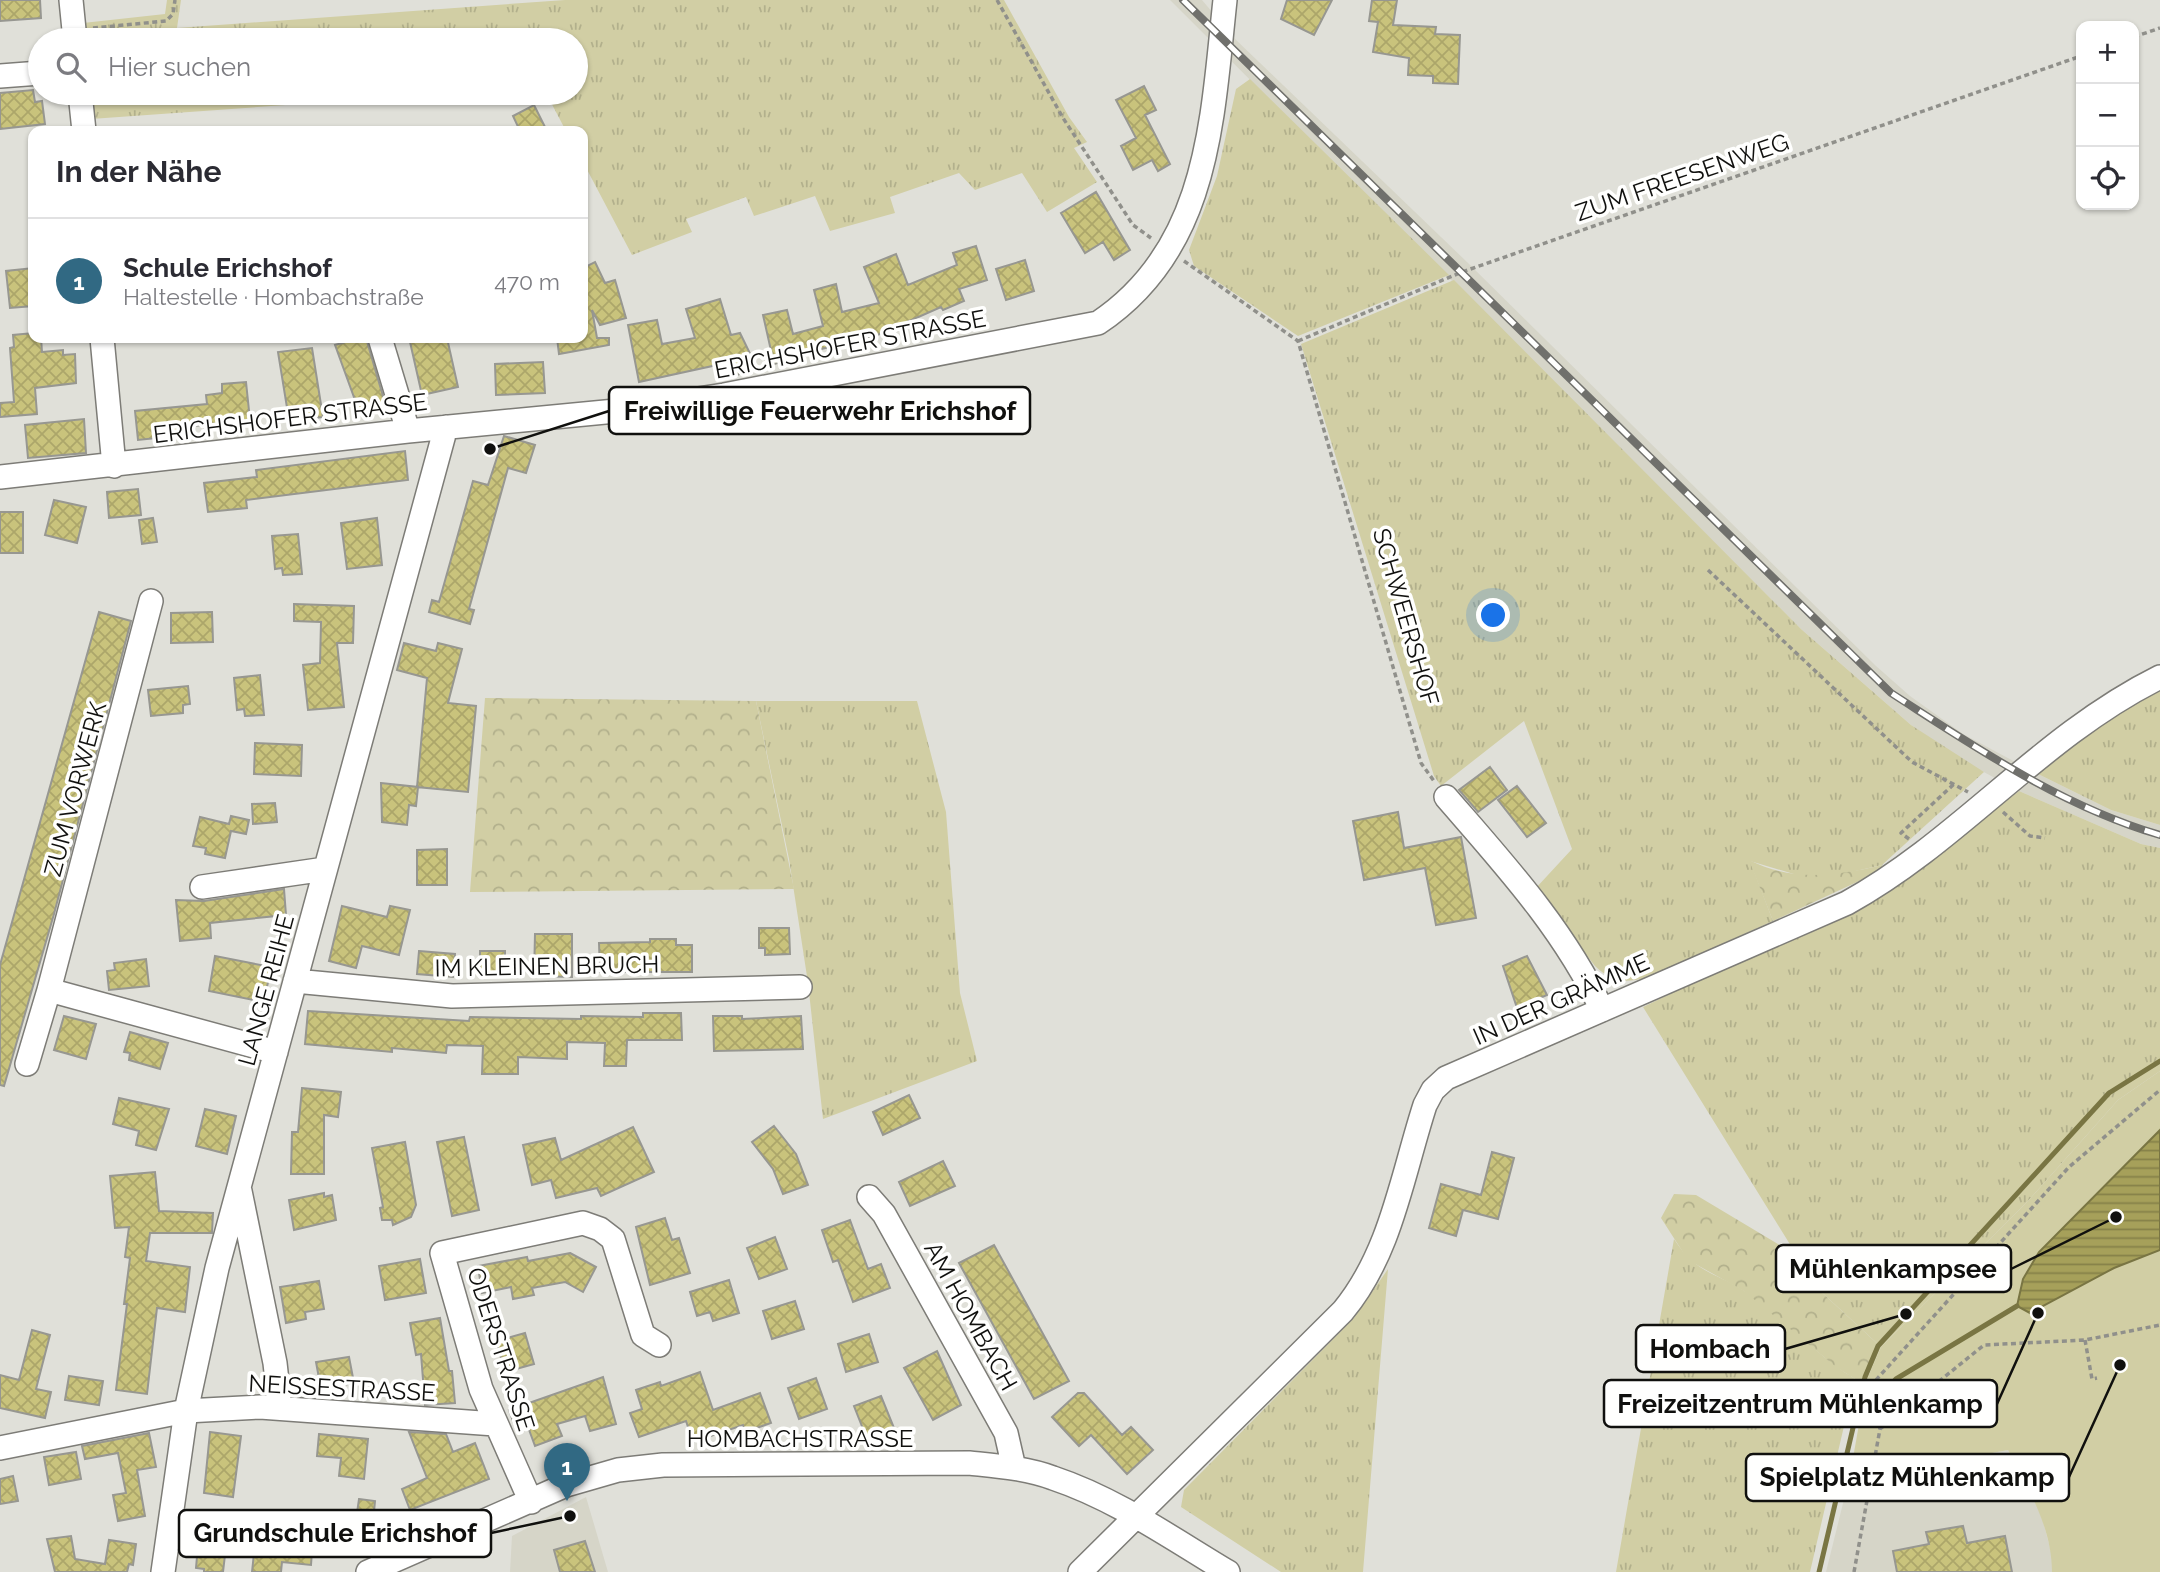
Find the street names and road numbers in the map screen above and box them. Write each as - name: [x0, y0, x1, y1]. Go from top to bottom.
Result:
- street label: ZUM FREESENWEG: [1572, 127, 1792, 227]
- street label: ERICHSHOFER STRASSE: [712, 303, 988, 385]
- street label: ERICHSHOFER STRASSE: [151, 387, 429, 449]
- street label: SCHWEERSHOF: [1367, 525, 1445, 709]
- street label: ZUM VORWERK: [38, 698, 112, 879]
- street label: LANGE REIHE: [232, 911, 300, 1069]
- street label: IN DER GRÄMME: [1468, 947, 1654, 1051]
- street label: IM KLEINEN BRUCH: [434, 950, 660, 982]
- street label: AM HOMBACH: [918, 1237, 1024, 1395]
- street label: ODERSTRASSE: [461, 1264, 541, 1434]
- street label: NEISSESTRASSE: [248, 1369, 436, 1407]
- street label: HOMBACHSTRASSE: [687, 1424, 913, 1453]

